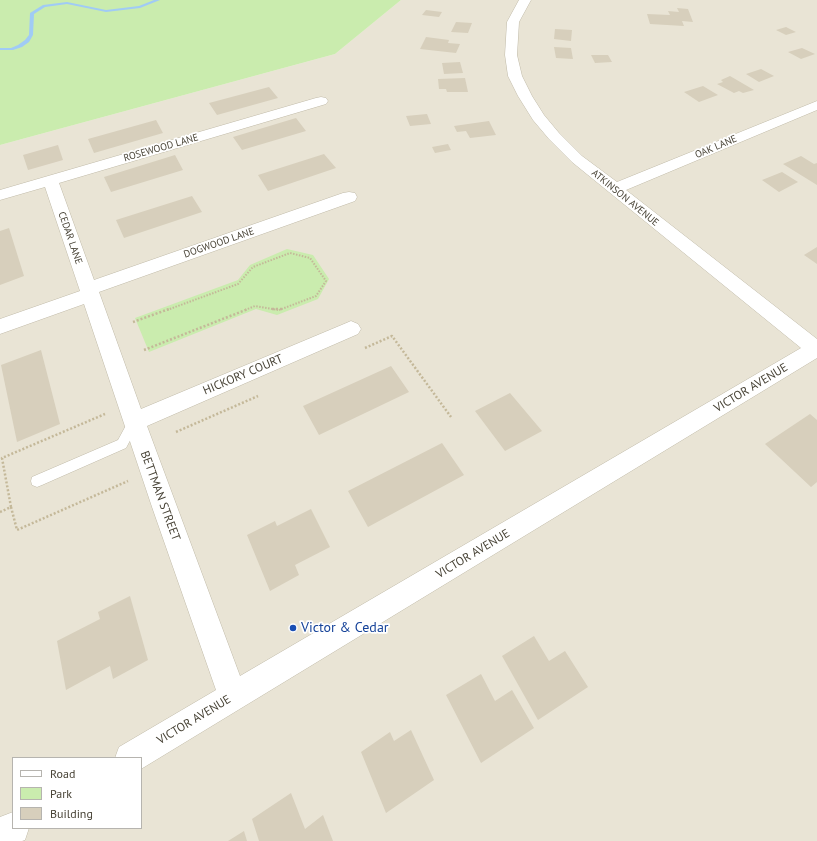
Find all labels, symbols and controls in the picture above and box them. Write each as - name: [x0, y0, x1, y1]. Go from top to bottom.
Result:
- street label: ROSEWOOD LANE: [122, 132, 200, 164]
- street label: OAK LANE: [693, 133, 739, 161]
- street label: ATKINSON AVENUE: [589, 167, 661, 229]
- street label: CEDAR LANE: [55, 210, 85, 266]
- street label: DOGWOOD LANE: [182, 225, 256, 261]
- street label: HICKORY COURT: [201, 352, 285, 398]
- street label: VICTOR AVENUE: [711, 360, 791, 416]
- street label: BETTMAN STREET: [137, 449, 183, 543]
- street label: VICTOR AVENUE: [433, 526, 513, 582]
- place label: Victor & Cedar: [301, 620, 389, 636]
- marker: Victor & Cedar: [288, 623, 298, 633]
- street label: VICTOR AVENUE: [154, 692, 234, 748]
- legend: [12, 757, 142, 829]
- text: Road: [50, 766, 75, 781]
- text: Park: [50, 786, 72, 801]
- text: Building: [50, 806, 93, 821]

